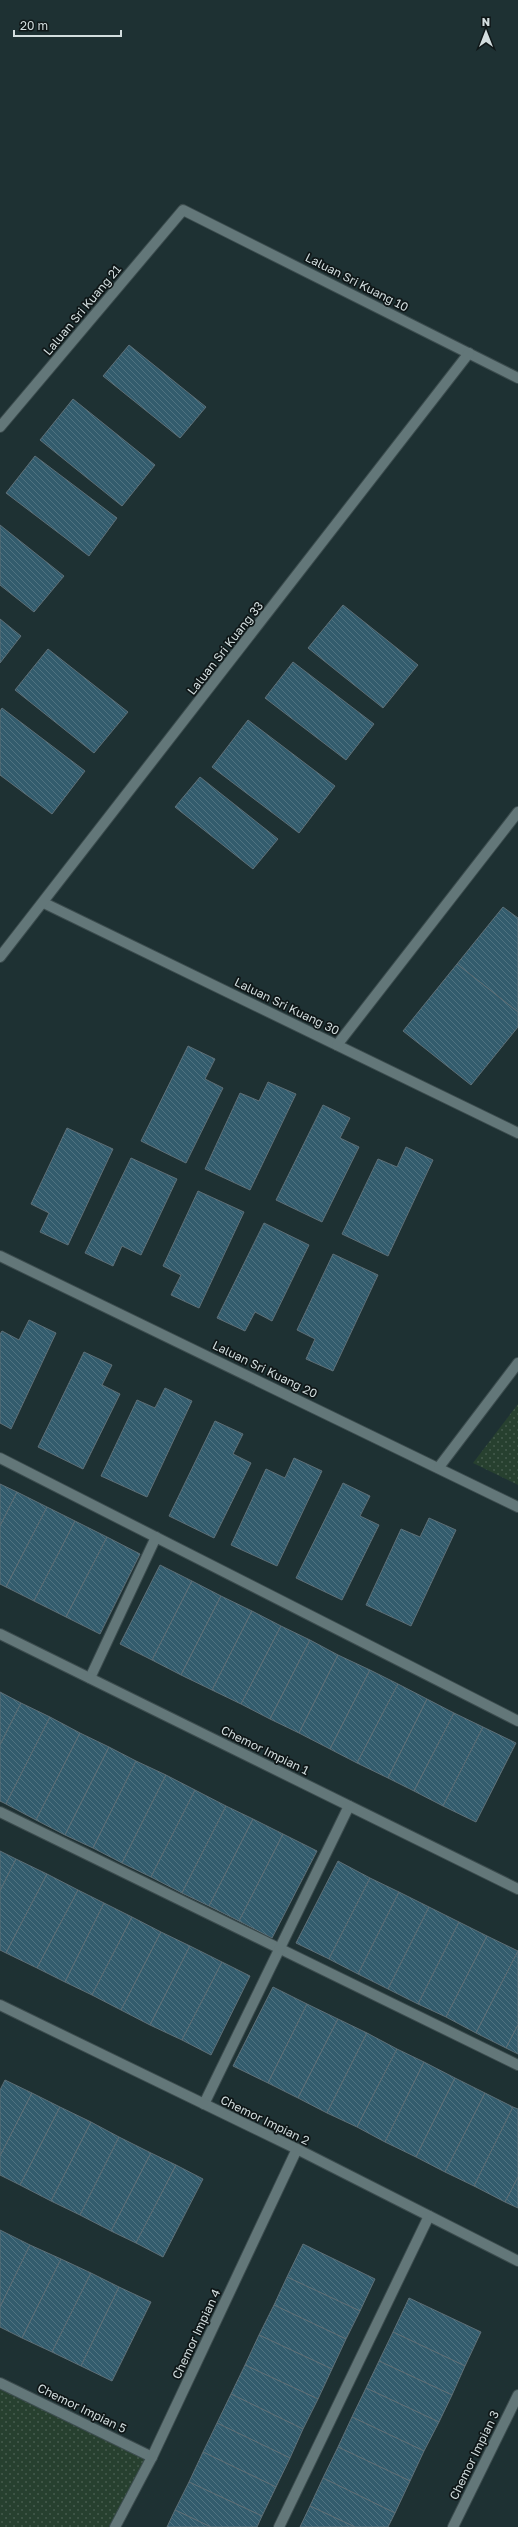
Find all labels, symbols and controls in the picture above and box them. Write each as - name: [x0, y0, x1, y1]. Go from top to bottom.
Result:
- scale bar: [14, 12, 121, 38]
- north arrow: [466, 12, 506, 52]
- text: N: [482, 15, 490, 28]
- text: 20 m: [20, 18, 48, 33]
- street label: Laluan Sri Kuang 10: [303, 250, 411, 314]
- street label: Laluan Sri Kuang 21: [40, 262, 124, 358]
- street label: Laluan Sri Kuang 33: [184, 598, 266, 698]
- street label: Laluan Sri Kuang 30: [232, 974, 342, 1038]
- street label: Laluan Sri Kuang 20: [210, 1337, 320, 1401]
- street label: Chemor Impian 1: [219, 1722, 312, 1778]
- street label: Chemor Impian 2: [218, 2092, 312, 2148]
- street label: Chemor Impian 4: [169, 2287, 223, 2381]
- street label: Chemor Impian 5: [35, 2380, 129, 2436]
- street label: Chemor Impian 3: [446, 2408, 502, 2502]

